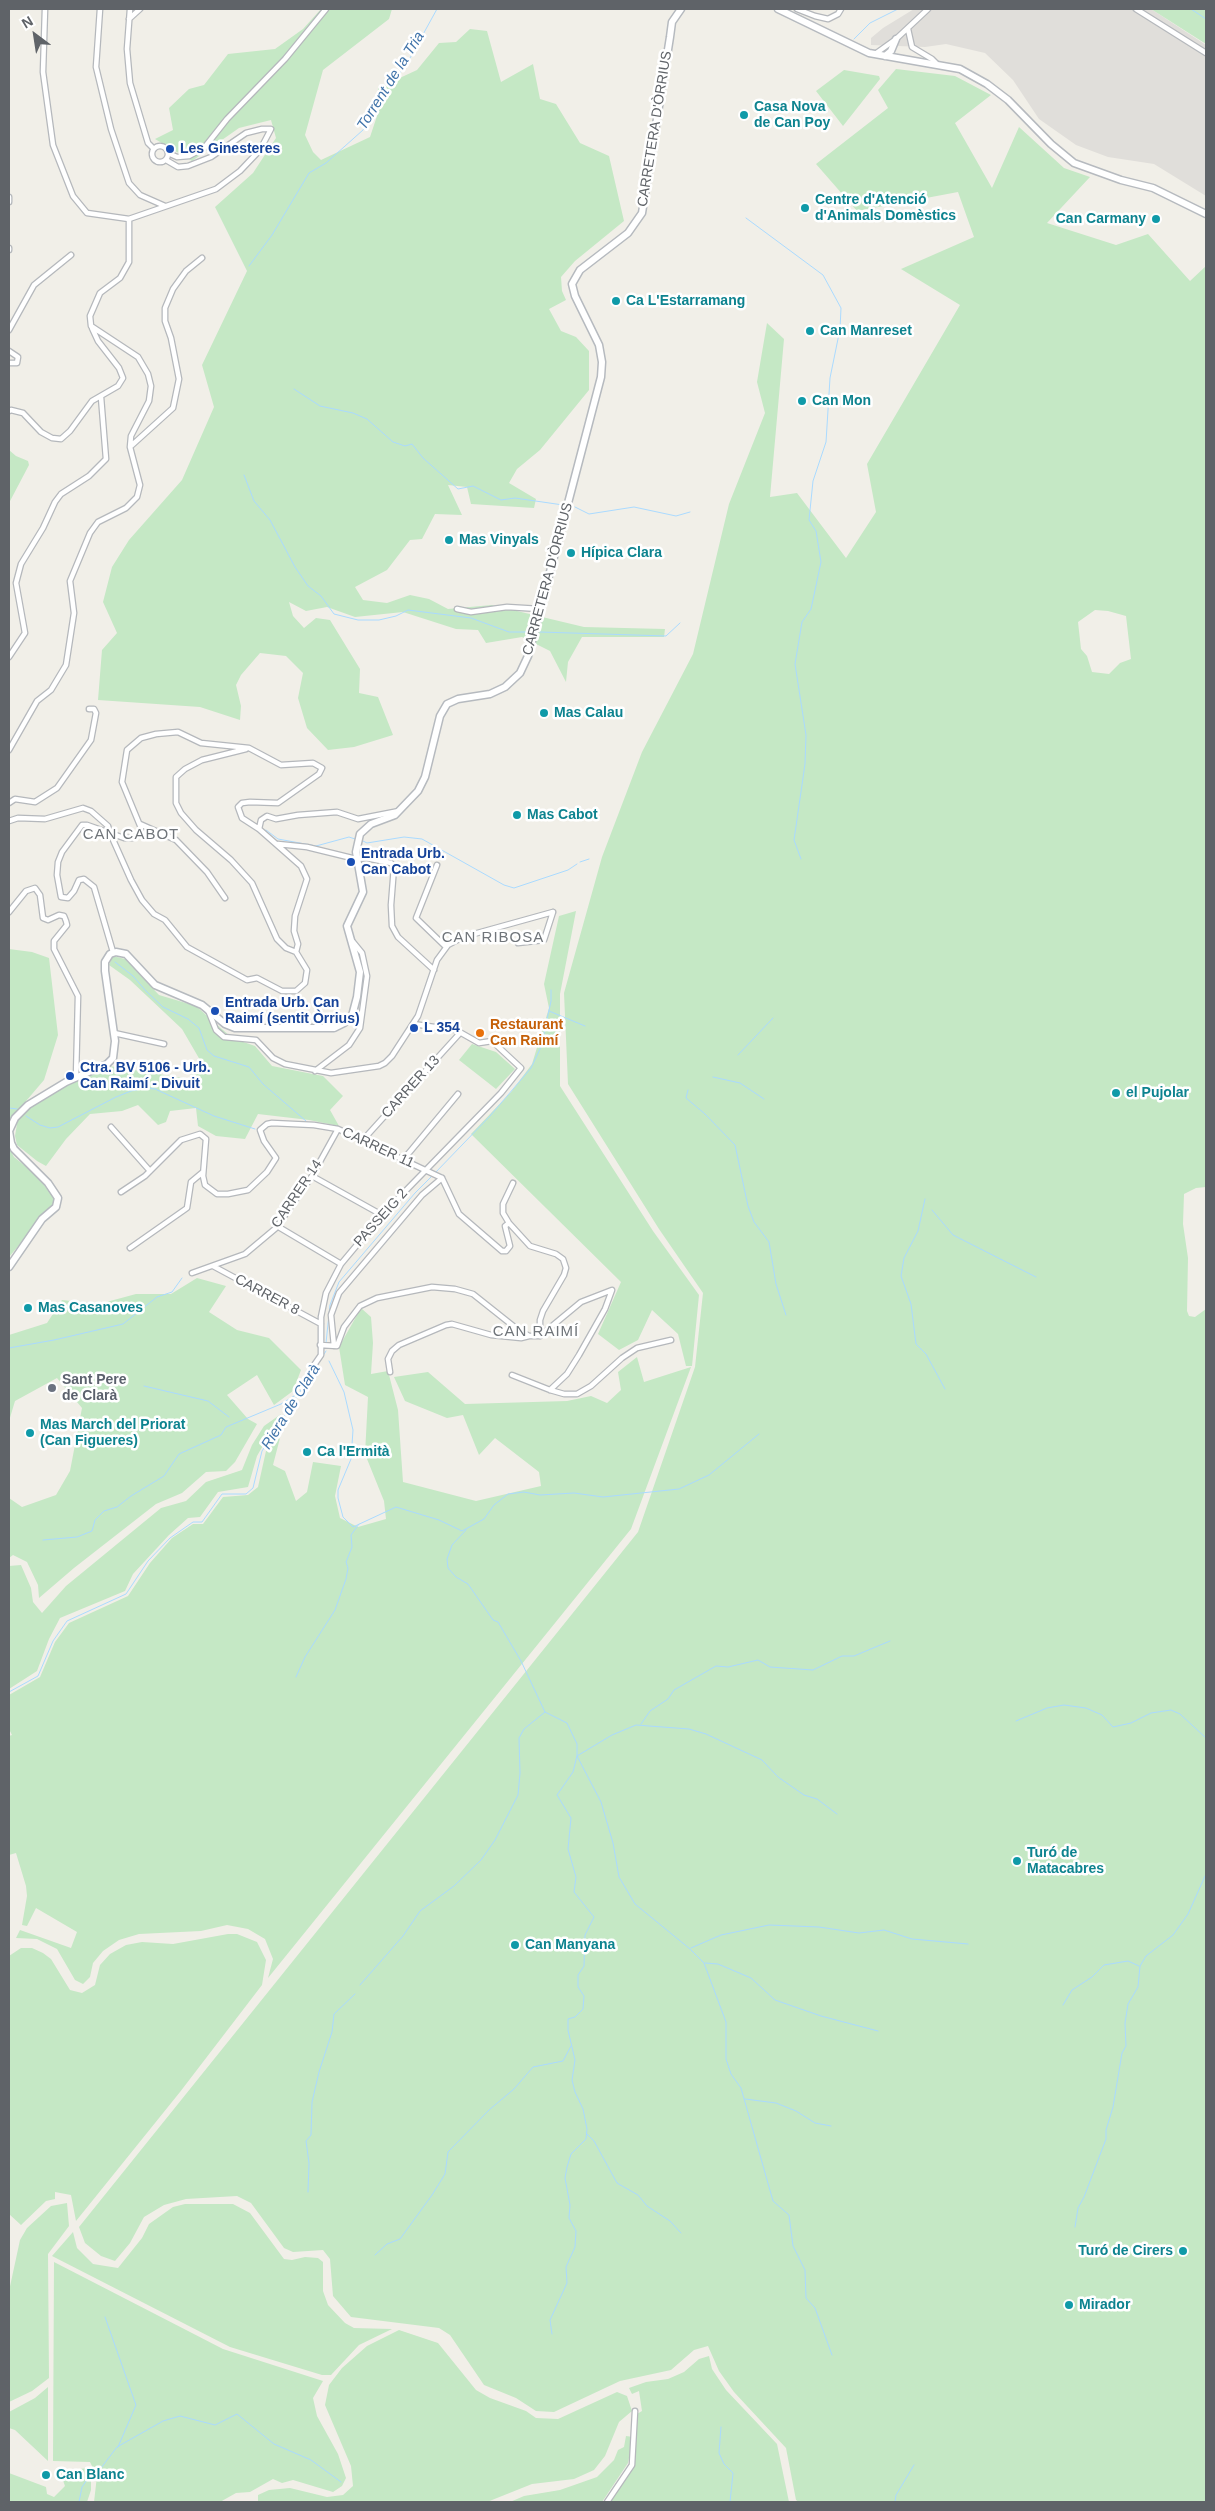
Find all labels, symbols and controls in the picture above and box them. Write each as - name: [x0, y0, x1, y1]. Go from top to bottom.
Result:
- north arrow: [10, 10, 60, 60]
- text: N: [19, 13, 36, 32]
- water label: Torrent de la Tria: [354, 29, 428, 133]
- street label: CARRETERA D'ÒRRIUS: [634, 50, 676, 208]
- place label: Casa Nova de Can Poy: [754, 99, 830, 132]
- marker: Casa Nova de Can Poy: [738, 109, 750, 121]
- place label: Les Ginesteres: [180, 141, 280, 157]
- marker: Les Ginesteres: [164, 143, 176, 155]
- place label: Centre d'Atenció d'Animals Domèstics: [815, 192, 956, 224]
- marker: Centre d'Atenció d'Animals Domèstics: [799, 202, 811, 214]
- place label: Can Carmany: [1056, 211, 1146, 227]
- marker: Can Carmany: [1150, 213, 1162, 225]
- place label: Ca L'Estarramang: [626, 293, 745, 309]
- marker: Ca L'Estarramang: [610, 295, 622, 307]
- place label: Can Manreset: [820, 323, 912, 339]
- marker: Can Manreset: [804, 325, 816, 337]
- place label: Can Mon: [812, 393, 871, 409]
- marker: Can Mon: [796, 395, 808, 407]
- street label: CARRETERA D'ÒRRIUS: [520, 501, 576, 657]
- place label: Mas Vinyals: [459, 532, 539, 548]
- marker: Mas Vinyals: [443, 534, 455, 546]
- place label: Hípica Clara: [581, 545, 662, 561]
- marker: Hípica Clara: [565, 547, 577, 559]
- place label: Mas Calau: [554, 705, 623, 721]
- marker: Mas Calau: [538, 707, 550, 719]
- place label: Mas Cabot: [527, 807, 598, 823]
- marker: Mas Cabot: [511, 809, 523, 821]
- district label: CAN CABOT: [82, 826, 180, 844]
- place label: Entrada Urb. Can Cabot: [361, 846, 445, 879]
- marker: Entrada Urb. Can Cabot: [345, 856, 357, 868]
- district label: CAN RIBOSA: [440, 929, 546, 947]
- place label: Entrada Urb. Can Raimí (sentit Òrrius): [225, 995, 360, 1028]
- marker: Entrada Urb. Can Raimí (sentit Òrrius): [209, 1005, 221, 1017]
- place label: Restaurant Can Raimí: [490, 1017, 563, 1050]
- place label: L 354: [424, 1020, 460, 1036]
- marker: L 354: [408, 1022, 420, 1034]
- marker: Restaurant Can Raimí: [474, 1027, 486, 1039]
- street label: CARRER 13: [378, 1052, 444, 1122]
- place label: Ctra. BV 5106 - Urb. Can Raimí - Divuit: [80, 1060, 211, 1092]
- marker: Ctra. BV 5106 - Urb. Can Raimí - Divuit: [64, 1070, 76, 1082]
- place label: el Pujolar: [1126, 1085, 1189, 1101]
- marker: el Pujolar: [1110, 1087, 1122, 1099]
- street label: CARRER 11: [339, 1124, 417, 1172]
- street label: CARRER 14: [268, 1157, 326, 1231]
- street label: PASSEIG 2: [351, 1186, 411, 1250]
- street label: CARRER 8: [232, 1271, 302, 1319]
- place label: Mas Casanoves: [38, 1300, 143, 1316]
- marker: Mas Casanoves: [22, 1302, 34, 1314]
- district label: CAN RAIMÍ: [492, 1323, 580, 1341]
- water label: Riera de Clarà: [258, 1361, 324, 1453]
- place label: Sant Pere de Clarà: [62, 1372, 127, 1404]
- marker: Sant Pere de Clarà: [46, 1382, 58, 1394]
- place label: Mas March del Priorat (Can Figueres): [40, 1417, 185, 1450]
- marker: Mas March del Priorat (Can Figueres): [24, 1427, 36, 1439]
- place label: Ca l'Ermità: [317, 1444, 390, 1460]
- marker: Ca l'Ermità: [301, 1446, 313, 1458]
- place label: Turó de Matacabres: [1027, 1845, 1104, 1878]
- marker: Turó de Matacabres: [1011, 1855, 1023, 1867]
- place label: Can Manyana: [525, 1937, 615, 1953]
- marker: Can Manyana: [509, 1939, 521, 1951]
- place label: Turó de Cirers: [1078, 2243, 1173, 2259]
- marker: Turó de Cirers: [1177, 2245, 1189, 2257]
- place label: Mirador: [1079, 2297, 1130, 2313]
- marker: Mirador: [1063, 2299, 1075, 2311]
- place label: Can Blanc: [56, 2467, 124, 2483]
- marker: Can Blanc: [40, 2469, 52, 2481]

